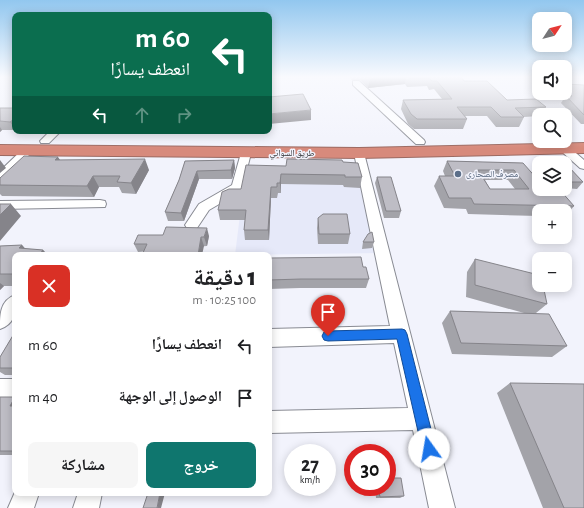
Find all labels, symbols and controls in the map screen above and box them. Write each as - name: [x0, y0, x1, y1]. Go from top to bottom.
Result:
- north arrow: [532, 12, 572, 52]
- map controls: [532, 12, 572, 292]
- text: 60 m: [135, 25, 190, 53]
- icon: left: [204, 28, 256, 80]
- button: sound: [532, 60, 572, 100]
- text: انعطف يسارًا: [110, 61, 190, 79]
- icon: left: [89, 104, 111, 126]
- icon: ahead: [131, 104, 153, 126]
- icon: right: [173, 104, 195, 126]
- button: search: [532, 108, 572, 148]
- street label: طريق السواني: [270, 149, 315, 160]
- button: layers: [532, 156, 572, 196]
- marker: مصرف الصحارى: [453, 169, 463, 179]
- place label: مصرف الصحارى: [466, 170, 518, 179]
- button: +: [532, 204, 572, 244]
- button: −: [532, 252, 572, 292]
- button: close: [28, 265, 70, 307]
- text: 1 دقيقة: [193, 266, 256, 290]
- text: 100 m · 10:25: [192, 294, 256, 307]
- pin: [311, 295, 345, 336]
- icon: arrive: [317, 301, 339, 323]
- icon: left: [234, 335, 256, 357]
- text: انعطف يسارًا: [152, 337, 222, 352]
- text: 60 m: [28, 338, 57, 353]
- icon: arrive: [234, 387, 256, 409]
- text: الوصول إلى الوجهة: [119, 389, 222, 404]
- text: 40 m: [28, 390, 58, 405]
- position arrow: [408, 428, 450, 470]
- button: مشاركة: [28, 442, 138, 488]
- button: خروج: [146, 442, 256, 488]
- speed limit sign: 30: [344, 444, 396, 496]
- text: 27: [301, 455, 319, 475]
- text: km/h: [300, 475, 320, 485]

